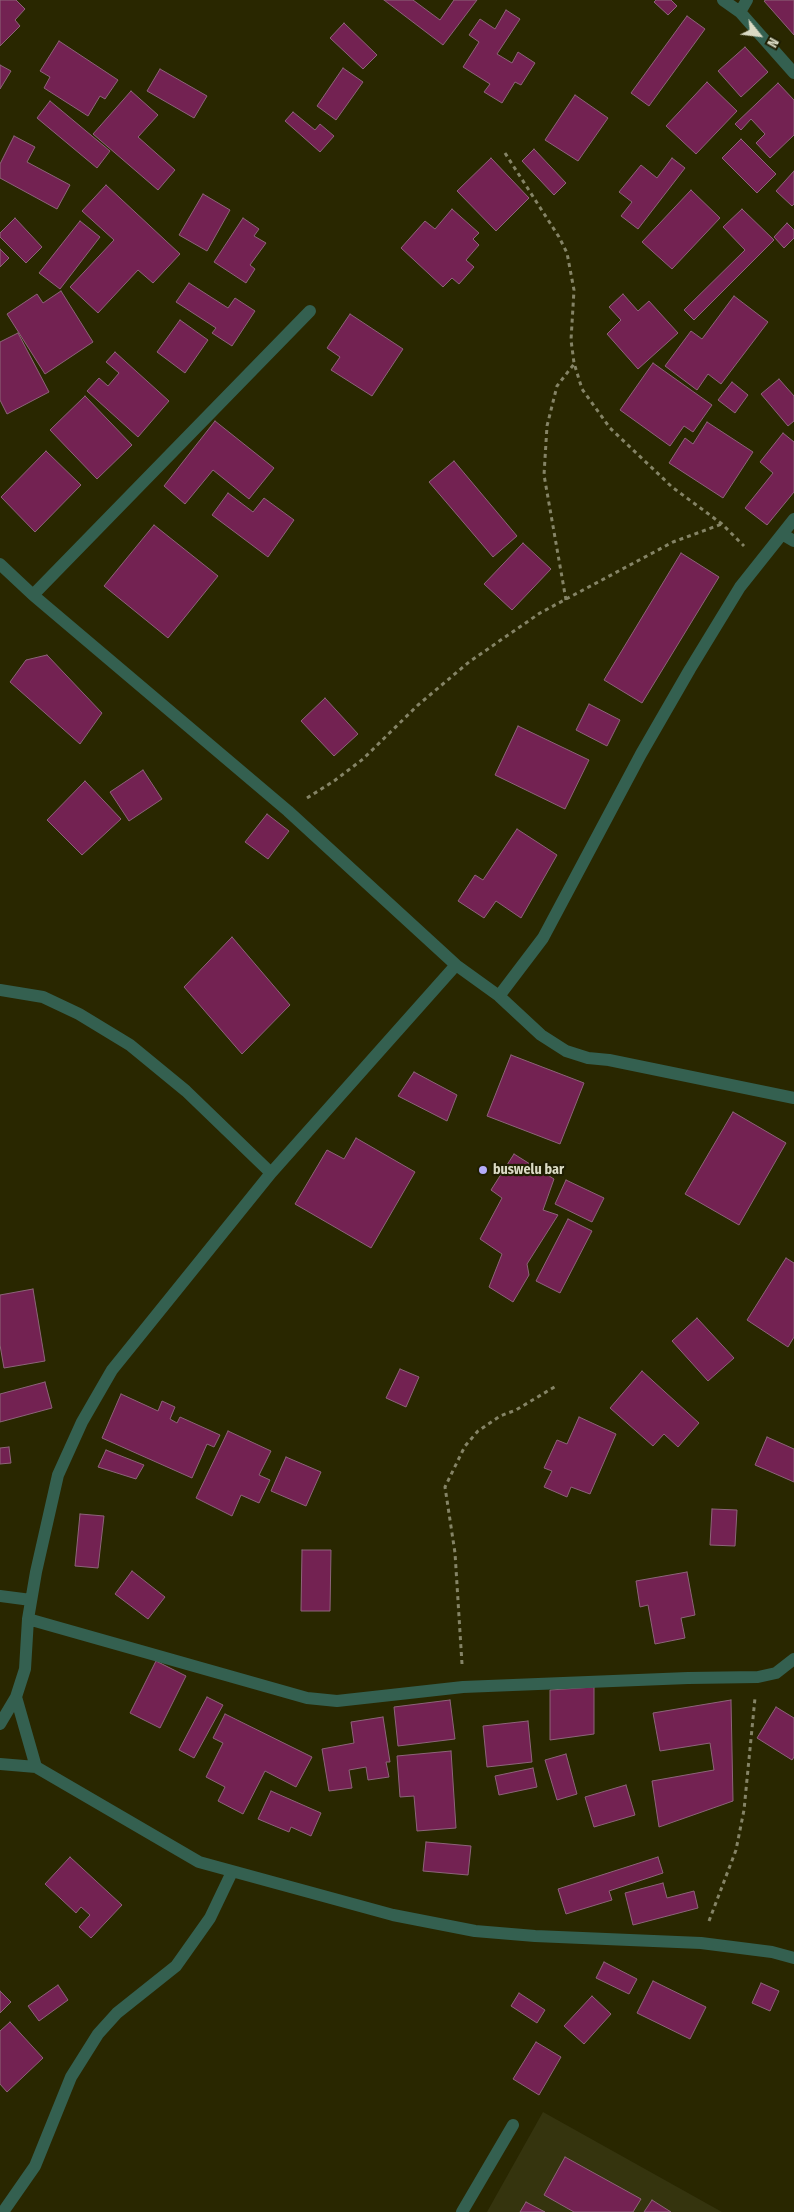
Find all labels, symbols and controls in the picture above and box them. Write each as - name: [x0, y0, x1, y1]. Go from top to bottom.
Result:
- north arrow: [734, 10, 784, 60]
- text: N: [763, 35, 782, 50]
- place label: buswelu bar: [493, 1162, 564, 1178]
- marker: buswelu bar: [477, 1164, 489, 1176]

